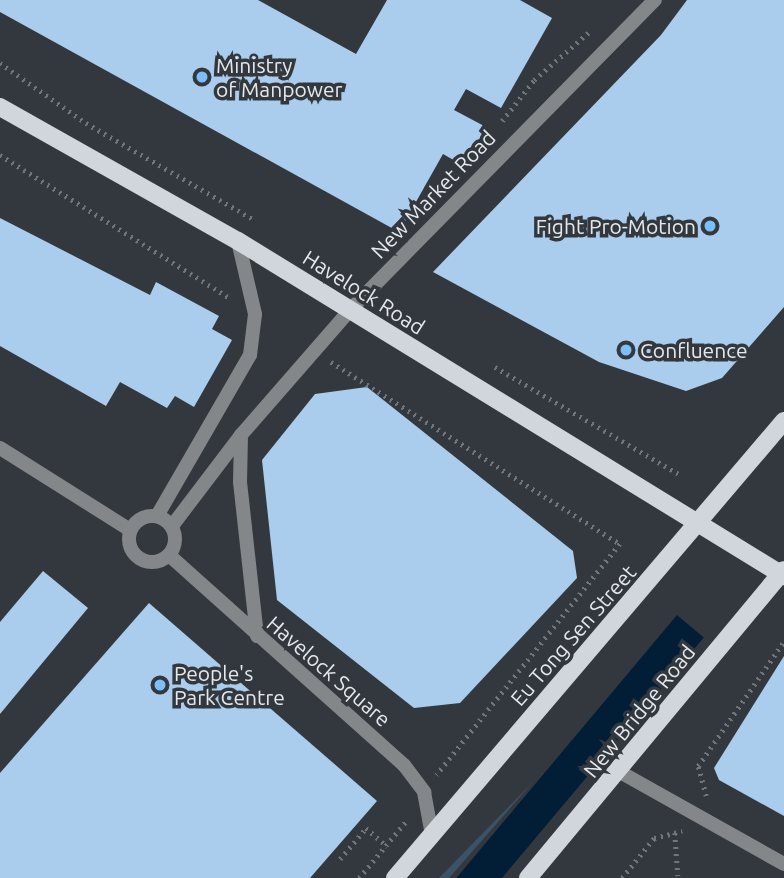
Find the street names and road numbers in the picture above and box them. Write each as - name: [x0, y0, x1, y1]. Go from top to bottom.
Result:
- street label: New Market Road: [366, 125, 500, 263]
- street label: Havelock Road: [299, 245, 429, 339]
- street label: Eu Tong Sen Street: [505, 559, 641, 711]
- street label: Havelock Square: [262, 610, 396, 732]
- street label: New Bridge Road: [578, 640, 700, 782]

